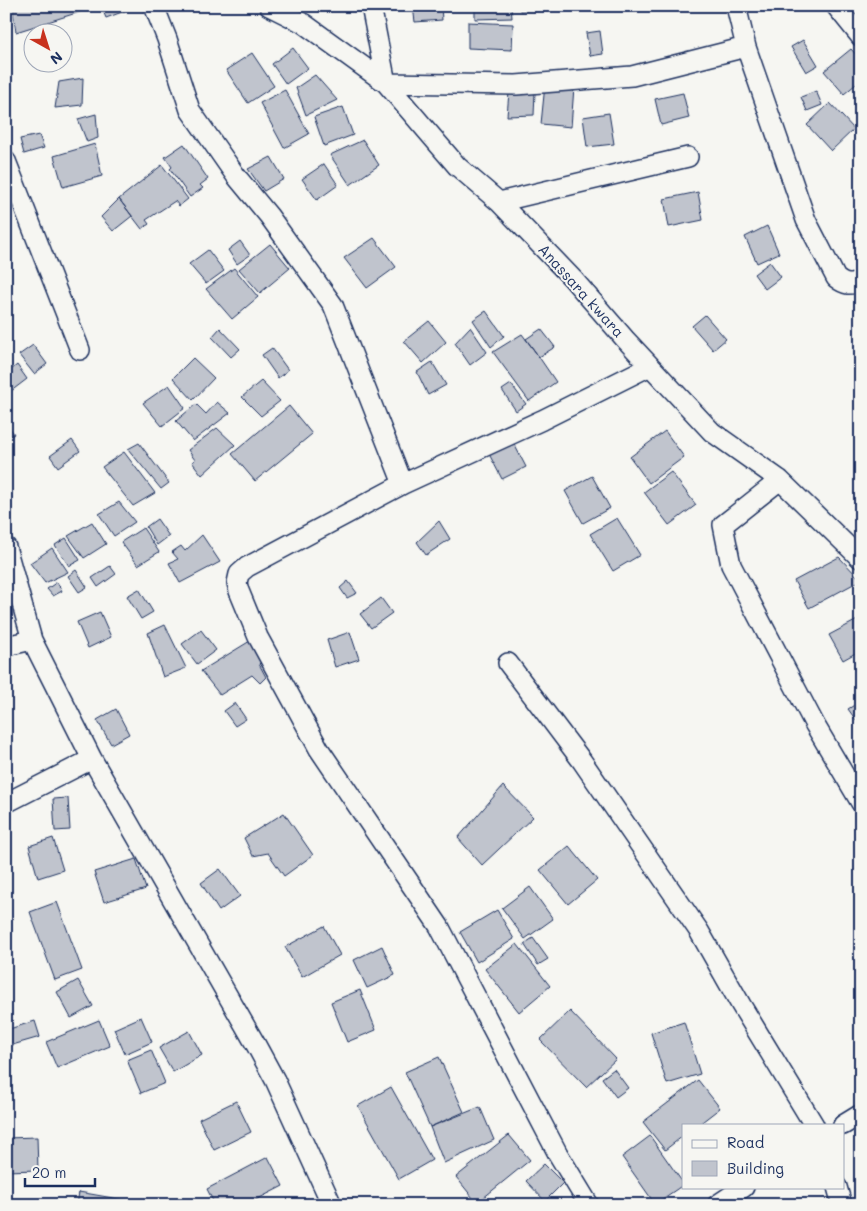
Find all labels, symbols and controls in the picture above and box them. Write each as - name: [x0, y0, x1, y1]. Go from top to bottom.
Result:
- north arrow: [22, 22, 72, 72]
- text: N: [46, 48, 67, 69]
- street label: Anassara kwara: [534, 239, 629, 341]
- legend: [682, 1124, 844, 1188]
- text: Road: [727, 1132, 764, 1152]
- scale bar: [25, 1156, 95, 1188]
- text: Building: [727, 1158, 784, 1178]
- text: 20 m: [32, 1162, 66, 1182]

